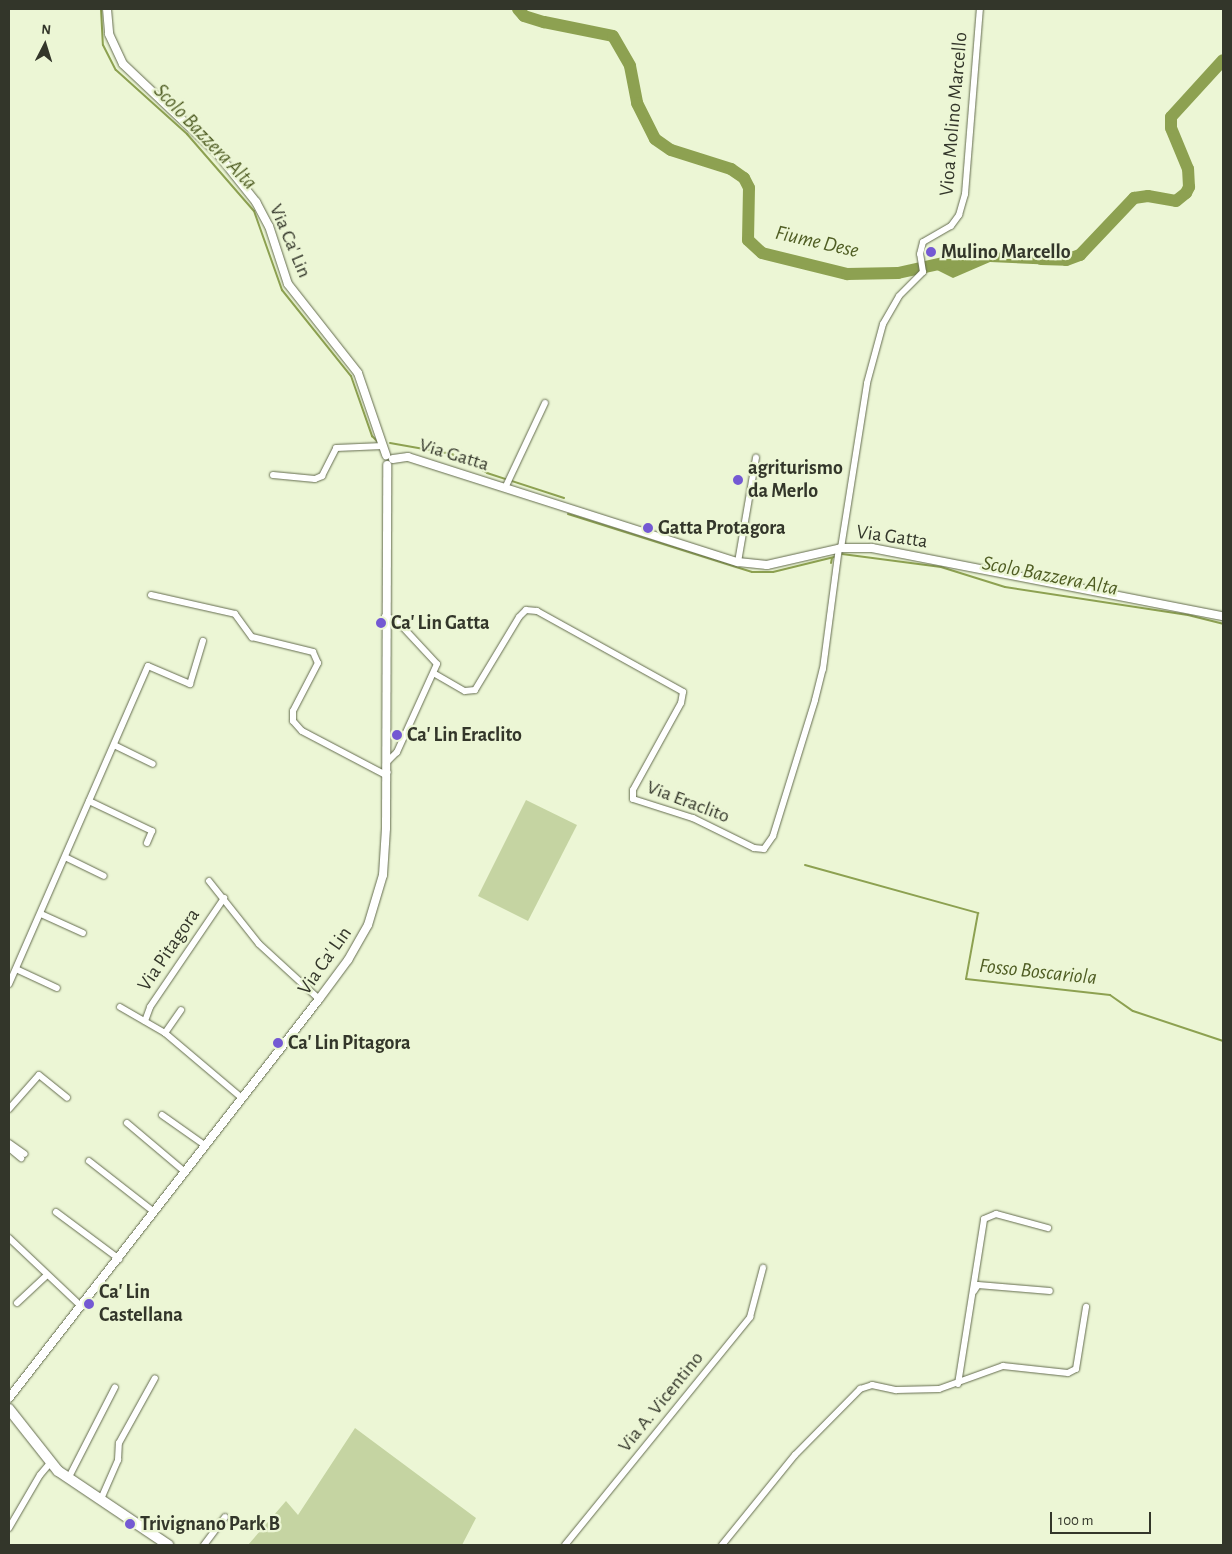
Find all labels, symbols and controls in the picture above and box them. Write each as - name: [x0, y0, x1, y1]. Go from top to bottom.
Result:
- north arrow: [20, 20, 70, 70]
- text: N: [41, 23, 52, 37]
- street label: Vioa Molino Marcello: [935, 31, 973, 197]
- water label: Scolo Bazzera Alta: [148, 79, 262, 195]
- street label: Via Ca' Lin: [264, 200, 316, 282]
- water label: Fiume Dese: [773, 220, 861, 264]
- place label: Mulino Marcello: [941, 240, 1071, 264]
- marker: Mulino Marcello: [925, 246, 937, 258]
- street label: Via Gatta: [416, 433, 492, 477]
- place label: agriturismo da Merlo: [748, 456, 843, 503]
- marker: agriturismo da Merlo: [732, 474, 744, 486]
- place label: Gatta Protagora: [658, 516, 786, 540]
- street label: Via Gatta: [855, 520, 929, 554]
- marker: Gatta Protagora: [642, 522, 654, 534]
- water label: Scolo Bazzera Alta: [980, 550, 1120, 602]
- place label: Ca' Lin Gatta: [391, 611, 490, 635]
- marker: Ca' Lin Gatta: [375, 617, 387, 629]
- place label: Ca' Lin Eraclito: [407, 723, 522, 747]
- marker: Ca' Lin Eraclito: [391, 729, 403, 741]
- street label: Via Eraclito: [643, 775, 733, 829]
- street label: Via Pitagora: [133, 904, 205, 996]
- street label: Via Ca' Lin: [293, 922, 357, 1000]
- water label: Fosso Boscariola: [978, 953, 1098, 991]
- place label: Ca' Lin Pitagora: [288, 1031, 411, 1055]
- marker: Ca' Lin Pitagora: [272, 1037, 284, 1049]
- place label: Ca' Lin Castellana: [99, 1280, 183, 1327]
- marker: Ca' Lin Castellana: [83, 1298, 95, 1310]
- street label: Via A. Vicentino: [613, 1347, 709, 1457]
- scale bar: [1052, 1502, 1153, 1534]
- place label: Trivignano Park B: [140, 1512, 280, 1536]
- text: 100 m: [1058, 1513, 1093, 1528]
- marker: Trivignano Park B: [124, 1518, 136, 1530]

